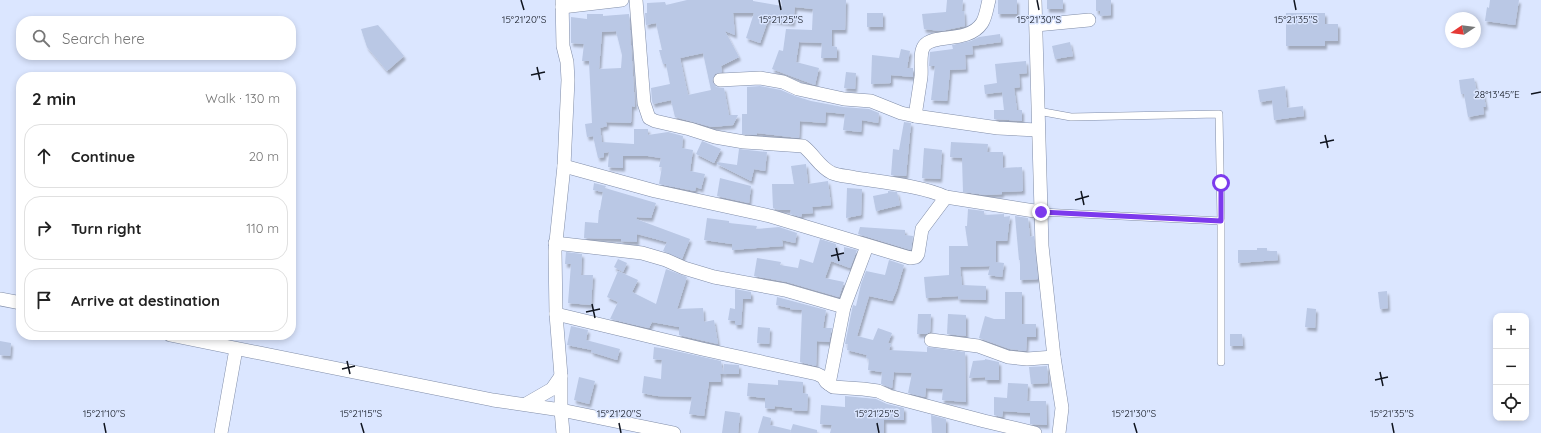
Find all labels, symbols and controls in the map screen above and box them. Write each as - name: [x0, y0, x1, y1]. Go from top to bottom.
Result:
- north arrow: [1445, 12, 1481, 48]
- text: 15°21'20"S: [502, 13, 547, 26]
- text: 15°21'25"S: [759, 13, 803, 26]
- text: 15°21'30"S: [1017, 13, 1062, 26]
- text: 15°21'35"S: [1274, 13, 1318, 26]
- search box: [16, 16, 296, 60]
- icon: search: [30, 27, 52, 49]
- text: Search here: [62, 29, 145, 48]
- text: 2 min: [32, 88, 76, 109]
- text: 28°13'45"E: [1474, 88, 1520, 101]
- text: Walk · 130 m: [205, 90, 280, 106]
- icon: ahead: [33, 145, 55, 167]
- text: Continue: [71, 147, 135, 166]
- text: 20 m: [249, 148, 279, 164]
- route start: [1212, 174, 1230, 192]
- route end: [1032, 203, 1050, 221]
- icon: right: [33, 217, 55, 239]
- text: Turn right: [71, 219, 142, 238]
- text: 110 m: [246, 220, 279, 236]
- icon: arrive: [33, 289, 55, 311]
- text: Arrive at destination: [71, 291, 220, 310]
- map controls: [1493, 313, 1529, 421]
- button: +: [1493, 313, 1529, 349]
- button: −: [1493, 349, 1529, 385]
- button: locate: [1493, 385, 1529, 421]
- text: 15°21'10"S: [83, 407, 126, 420]
- text: 15°21'15"S: [340, 407, 382, 420]
- text: 15°21'20"S: [597, 407, 642, 420]
- text: 15°21'25"S: [855, 407, 899, 420]
- text: 15°21'30"S: [1112, 407, 1157, 420]
- text: 15°21'35"S: [1370, 407, 1414, 420]

